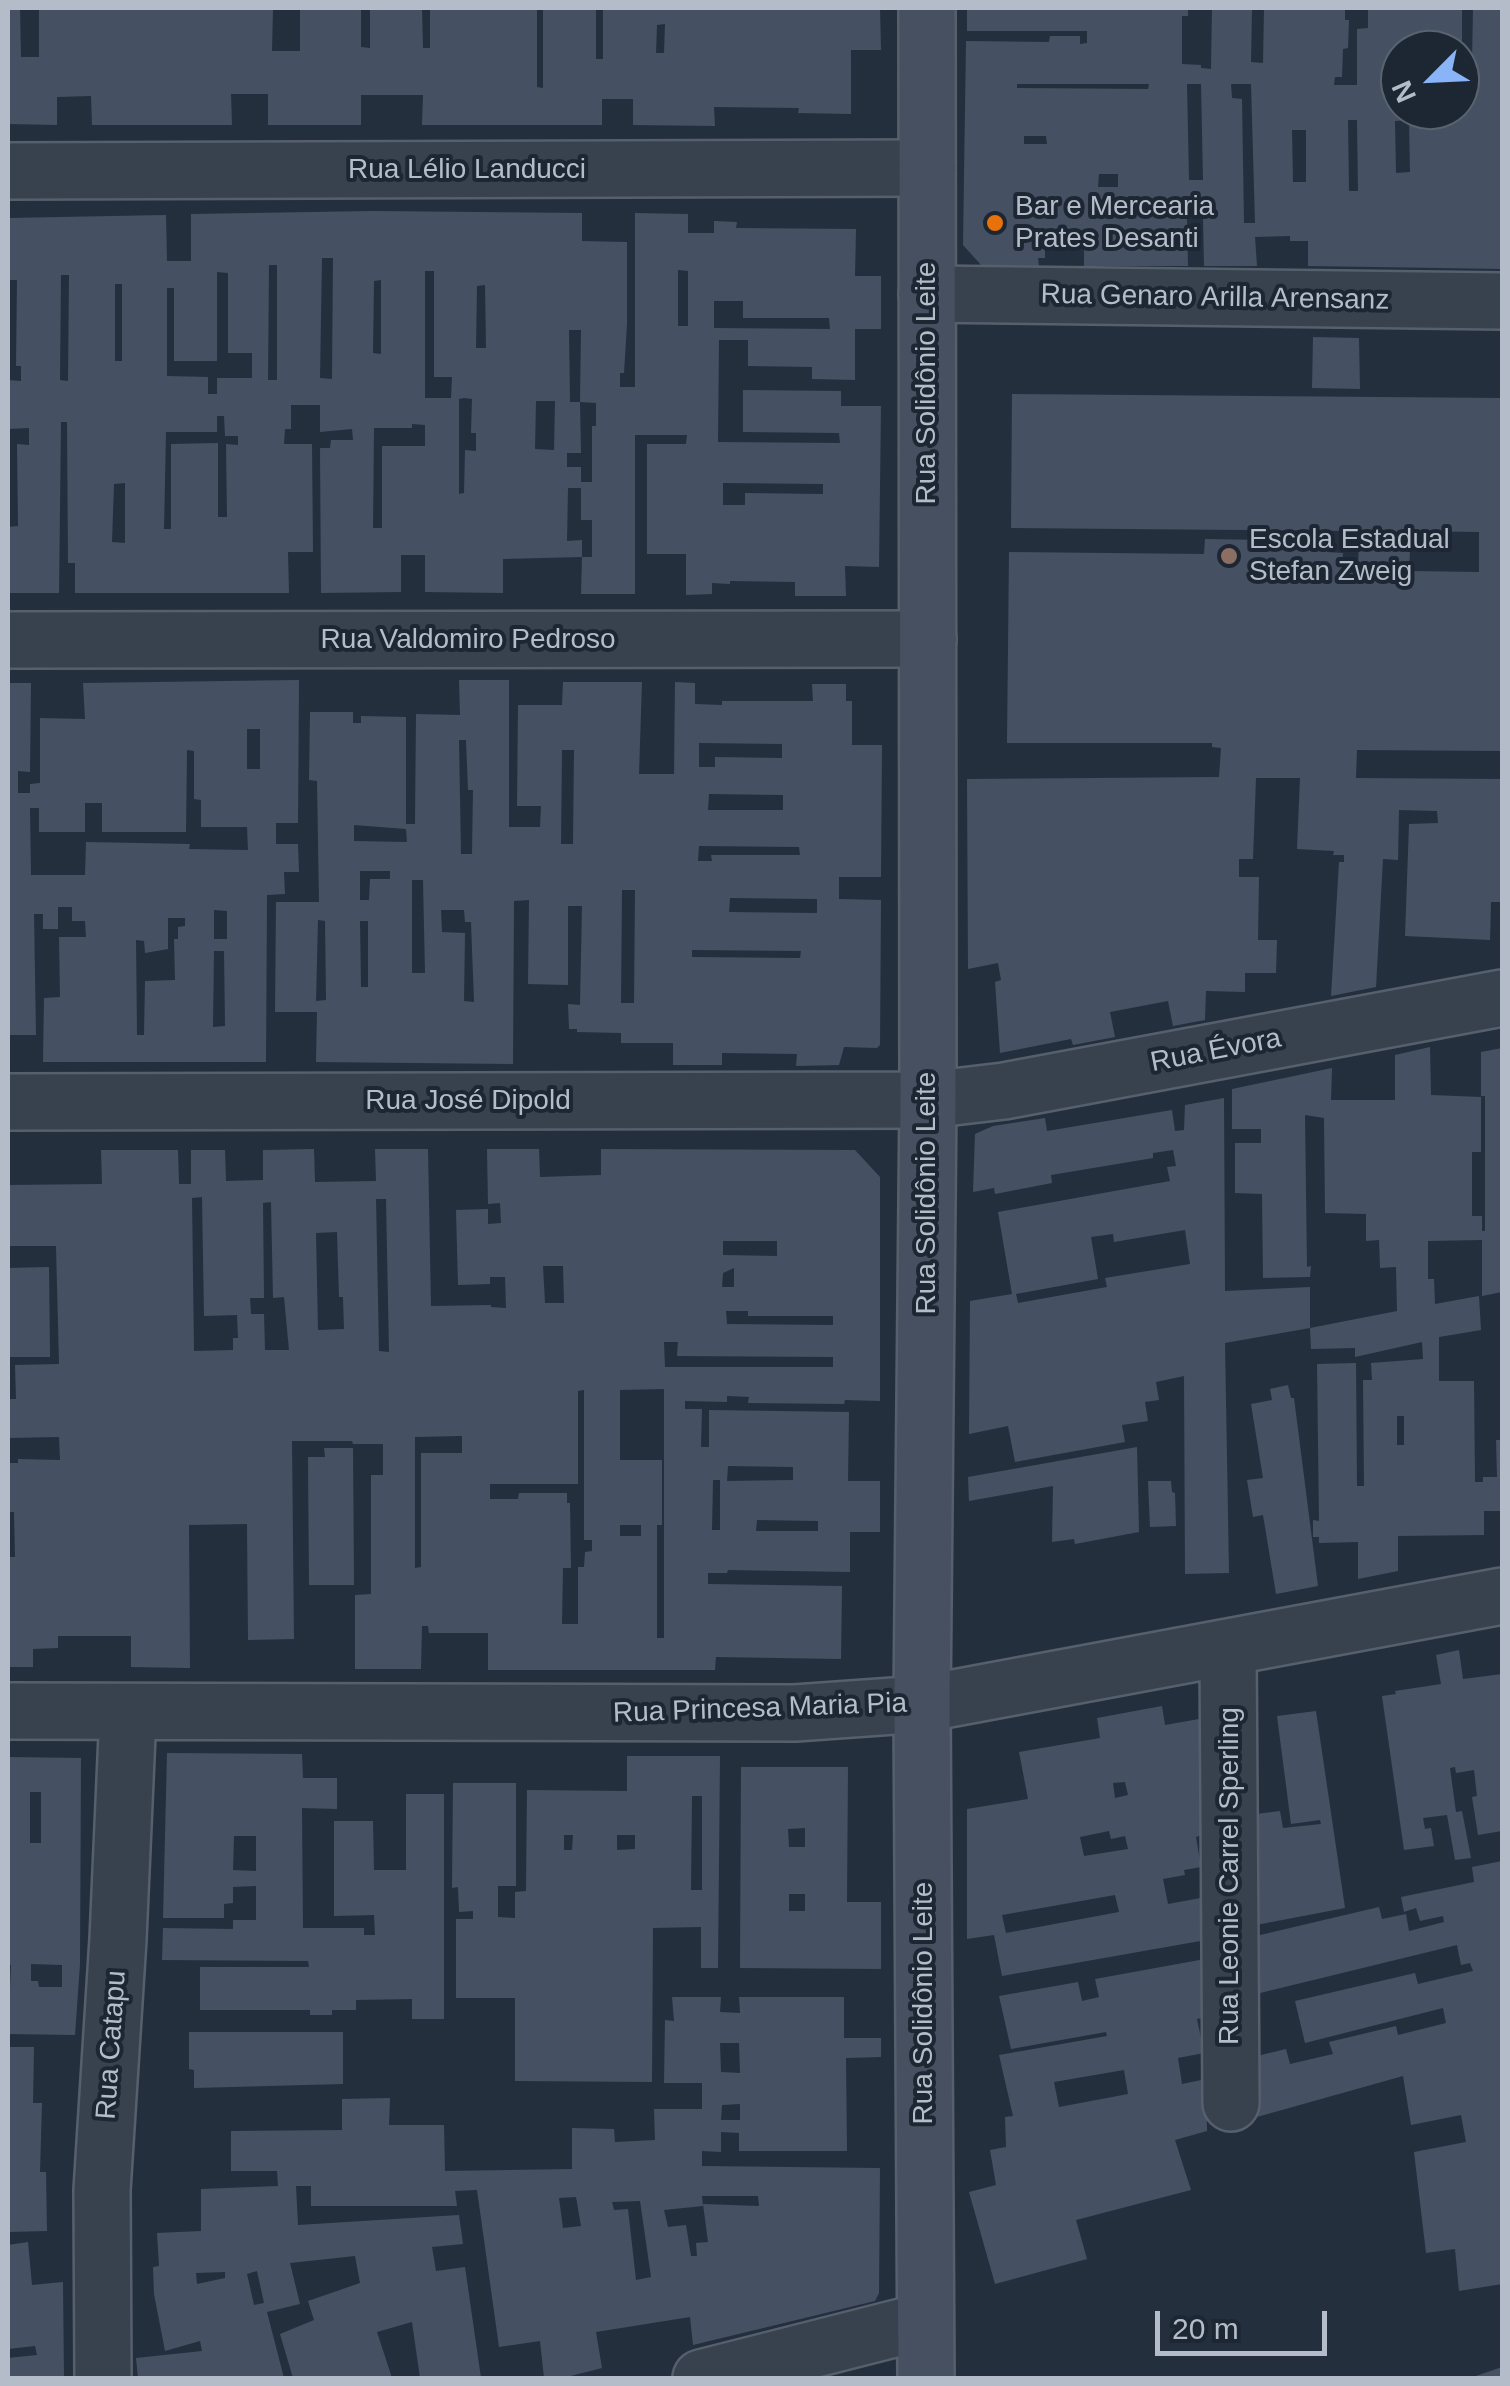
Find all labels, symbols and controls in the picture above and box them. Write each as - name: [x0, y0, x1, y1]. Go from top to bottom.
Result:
- north arrow: [1380, 30, 1480, 130]
- text: N: [1386, 76, 1422, 107]
- street label: Rua Lélio Landucci: [348, 153, 586, 187]
- place label: Bar e Mercearia Prates Desanti: [1015, 190, 1214, 256]
- marker: Bar e Mercearia Prates Desanti: [984, 212, 1006, 234]
- street label: Rua Solidônio Leite: [910, 262, 944, 504]
- street label: Rua Genaro Arilla Arensanz: [1040, 278, 1390, 318]
- place label: Escola Estadual Stefan Zweig: [1249, 523, 1450, 589]
- marker: Escola Estadual Stefan Zweig: [1218, 545, 1240, 567]
- street label: Rua Valdomiro Pedroso: [320, 623, 616, 657]
- street label: Rua Évora: [1148, 1022, 1284, 1080]
- street label: Rua Solidônio Leite: [910, 1072, 944, 1314]
- street label: Rua José Dipold: [365, 1084, 571, 1118]
- street label: Rua Princesa Maria Pia: [612, 1687, 908, 1731]
- street label: Rua Leonie Carrel Sperling: [1213, 1707, 1247, 2045]
- street label: Rua Solidônio Leite: [907, 1882, 941, 2124]
- street label: Rua Catapu: [90, 1969, 134, 2121]
- scale bar: [1160, 2291, 1332, 2353]
- text: 20 m: [1172, 2312, 1239, 2345]

